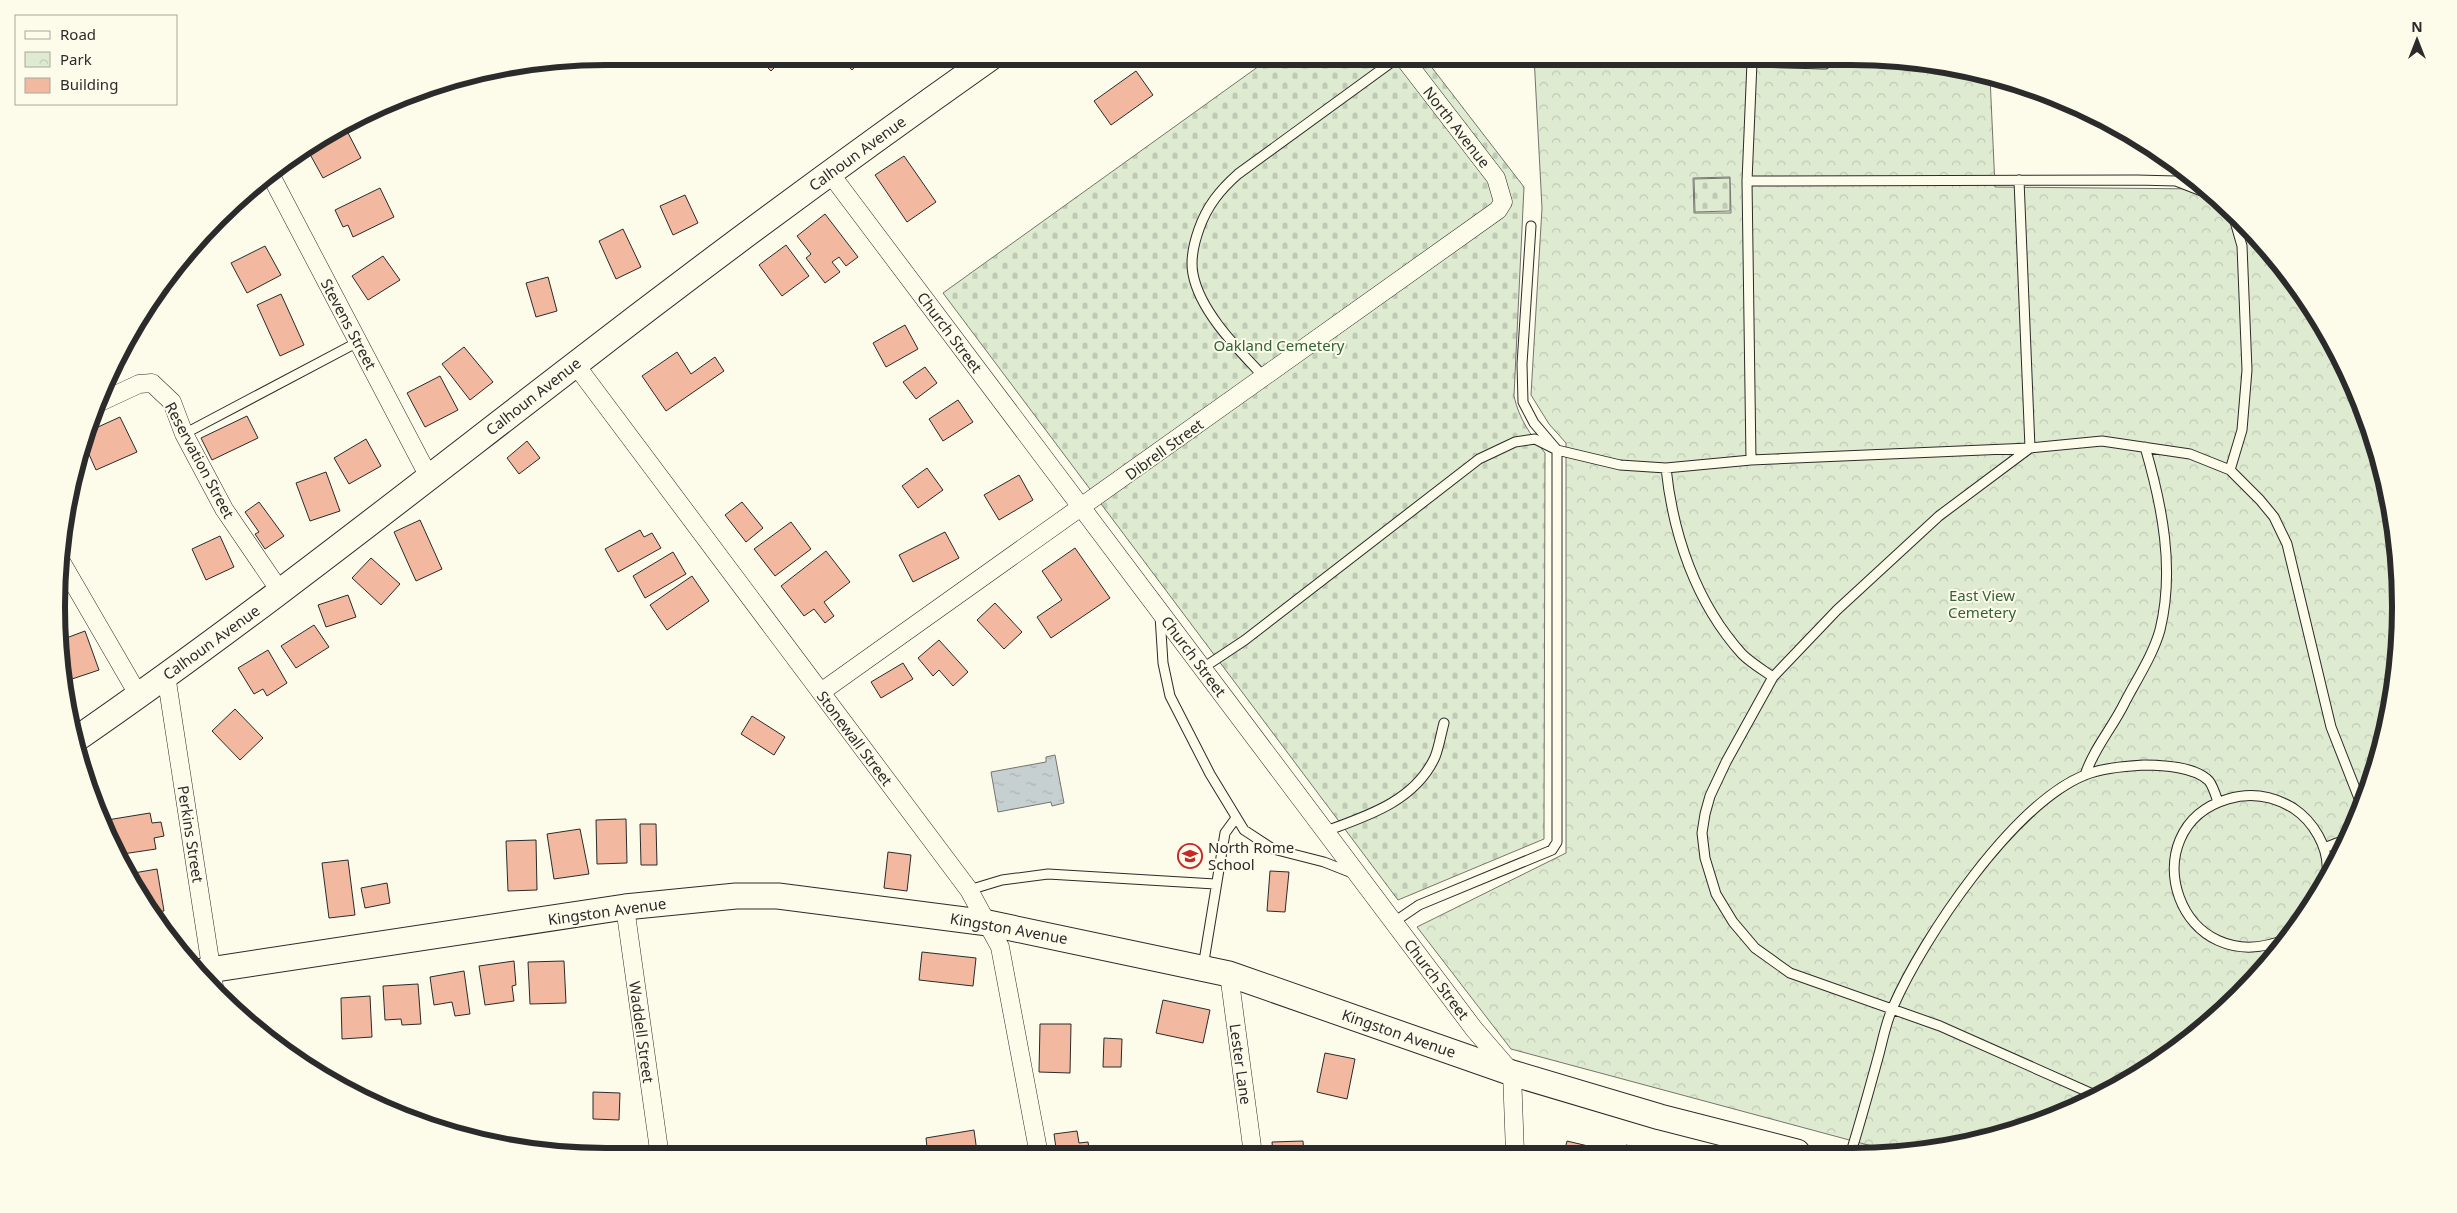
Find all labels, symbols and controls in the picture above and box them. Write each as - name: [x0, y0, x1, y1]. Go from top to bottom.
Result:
- legend: [15, 15, 178, 105]
- north arrow: [2392, 15, 2442, 65]
- text: N: [2411, 17, 2423, 36]
- text: Road: [60, 24, 96, 44]
- text: Park: [60, 49, 92, 69]
- text: Building: [60, 74, 118, 94]
- street label: North Avenue: [1419, 82, 1495, 172]
- street label: Calhoun Avenue: [805, 111, 909, 195]
- street label: Stevens Street: [317, 275, 382, 373]
- street label: Church Street: [913, 288, 987, 377]
- park label: Oakland Cemetery: [1214, 335, 1345, 355]
- street label: Calhoun Avenue: [481, 353, 585, 439]
- street label: Reservation Street: [161, 398, 239, 522]
- street label: Dibrell Street: [1121, 414, 1208, 484]
- park label: East View Cemetery: [1948, 585, 2016, 622]
- street label: Calhoun Avenue: [159, 600, 263, 684]
- street label: Church Street: [1157, 612, 1231, 701]
- street label: Stonewall Street: [813, 687, 898, 790]
- street label: Perkins Street: [173, 784, 209, 884]
- place label: North Rome School: [1208, 837, 1294, 874]
- school or university icon: North Rome School: [1177, 843, 1203, 869]
- street label: Kingston Avenue: [547, 893, 667, 929]
- street label: Kingston Avenue: [949, 908, 1069, 948]
- street label: Church Street: [1400, 935, 1474, 1024]
- street label: Waddell Street: [625, 980, 659, 1085]
- street label: Kingston Avenue: [1339, 1004, 1459, 1062]
- street label: Lester Lane: [1225, 1022, 1257, 1106]

